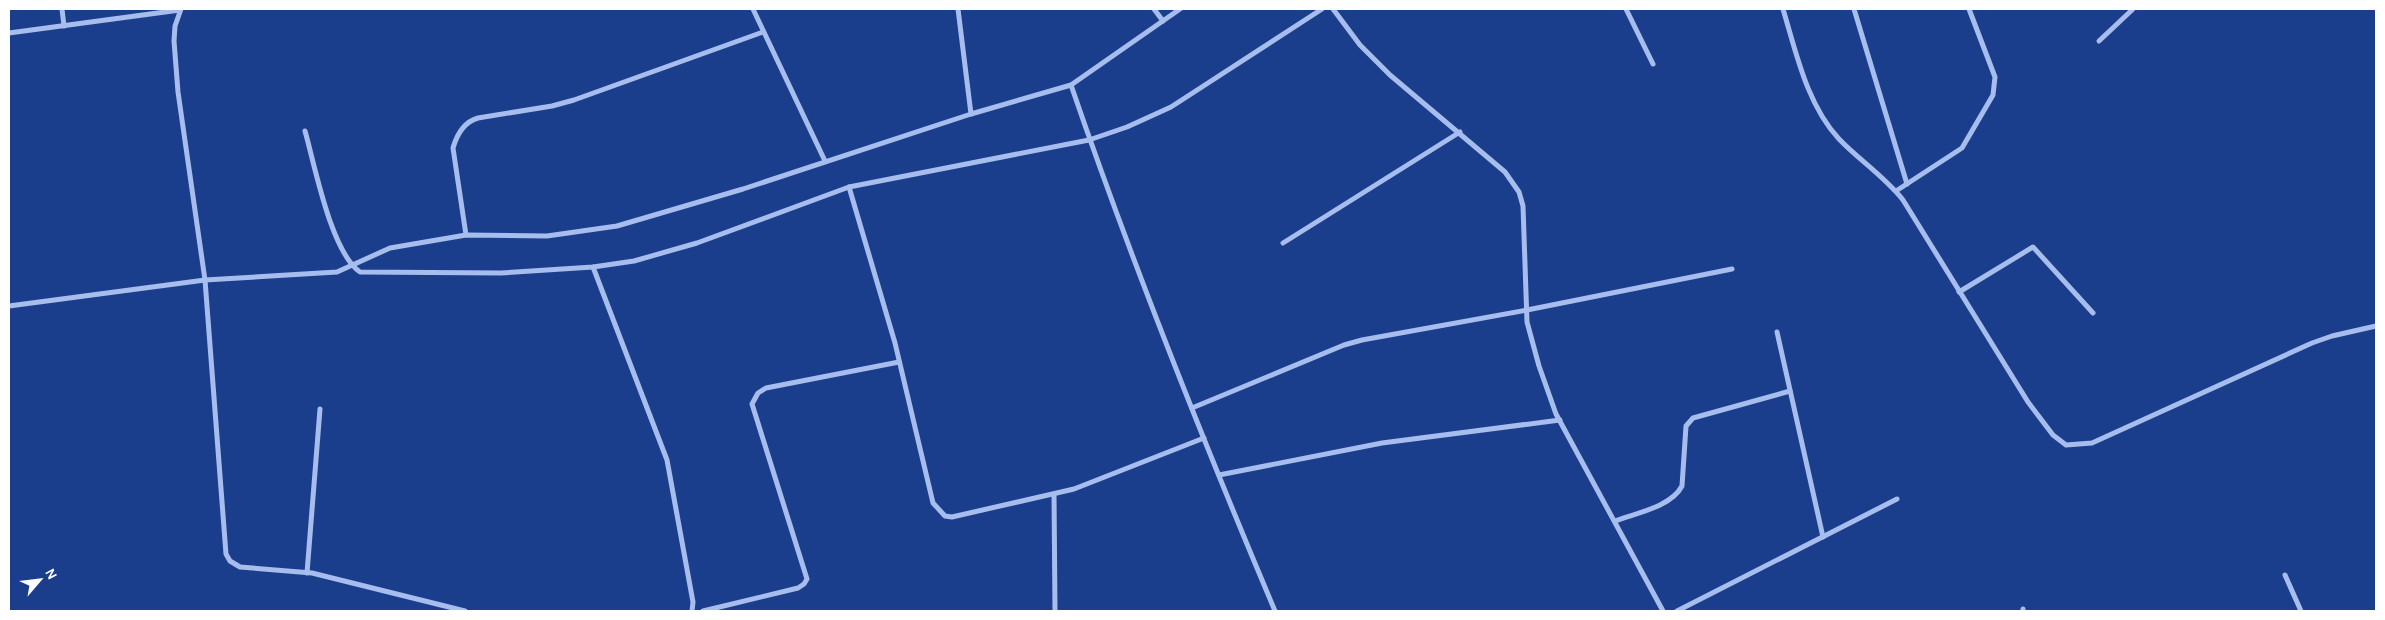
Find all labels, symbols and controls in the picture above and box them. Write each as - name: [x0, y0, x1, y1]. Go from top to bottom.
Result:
- north arrow: [15, 555, 65, 605]
- text: N: [41, 566, 61, 583]

